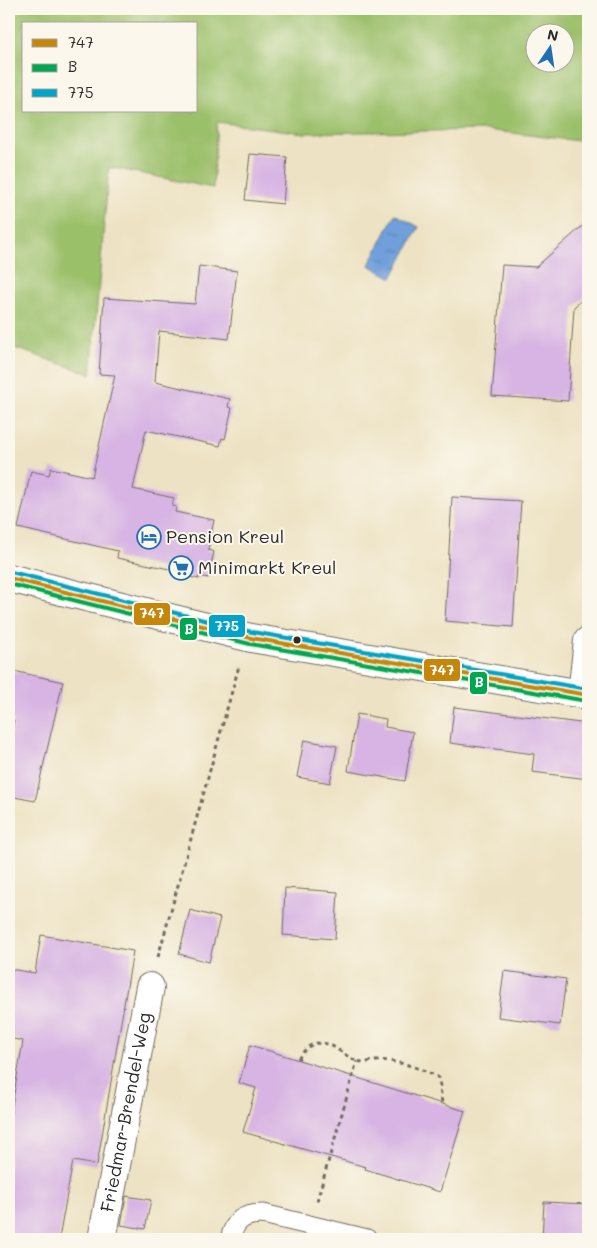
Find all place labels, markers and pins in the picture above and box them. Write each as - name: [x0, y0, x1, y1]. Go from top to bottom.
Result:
- hotel icon: Pension Kreul: [136, 524, 162, 550]
- place label: Pension Kreul: [166, 524, 284, 548]
- supermarket icon: Minimarkt Kreul: [168, 555, 194, 581]
- place label: Minimarkt Kreul: [198, 555, 337, 579]
- unlabelled marker: [292, 635, 302, 645]

